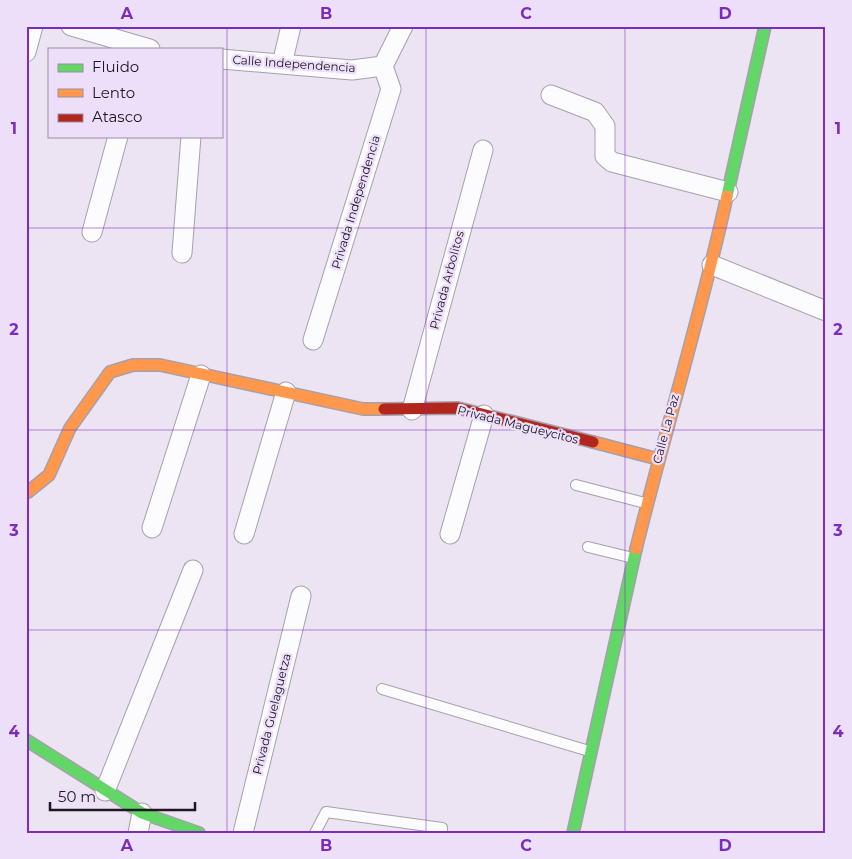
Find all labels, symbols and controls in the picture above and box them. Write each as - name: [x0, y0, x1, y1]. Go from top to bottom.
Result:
- text: A: [120, 4, 134, 23]
- text: B: [320, 4, 332, 23]
- text: C: [520, 4, 532, 23]
- text: D: [718, 4, 732, 23]
- legend: [48, 48, 222, 138]
- street label: Calle Independencia: [232, 52, 356, 75]
- text: Fluido: [92, 57, 139, 76]
- text: Lento: [92, 83, 135, 102]
- text: Atasco: [92, 107, 142, 126]
- text: 1: [11, 119, 17, 138]
- text: 1: [835, 119, 841, 138]
- street label: Privada Independencia: [328, 133, 383, 271]
- street label: Privada Arbolitos: [426, 229, 467, 331]
- text: 2: [9, 320, 19, 339]
- text: 2: [833, 320, 843, 339]
- street label: Calle La Paz: [649, 392, 682, 465]
- street label: Privada Magueycitos: [456, 402, 580, 447]
- text: 3: [8, 521, 19, 540]
- text: 3: [832, 521, 843, 540]
- street label: Privada Guelaguetza: [249, 652, 294, 776]
- text: 4: [8, 722, 20, 741]
- text: 4: [832, 722, 844, 741]
- scale bar: [50, 779, 195, 811]
- text: 50 m: [58, 787, 96, 806]
- text: A: [120, 836, 134, 855]
- text: B: [320, 836, 332, 855]
- text: C: [520, 836, 532, 855]
- text: D: [718, 836, 732, 855]

